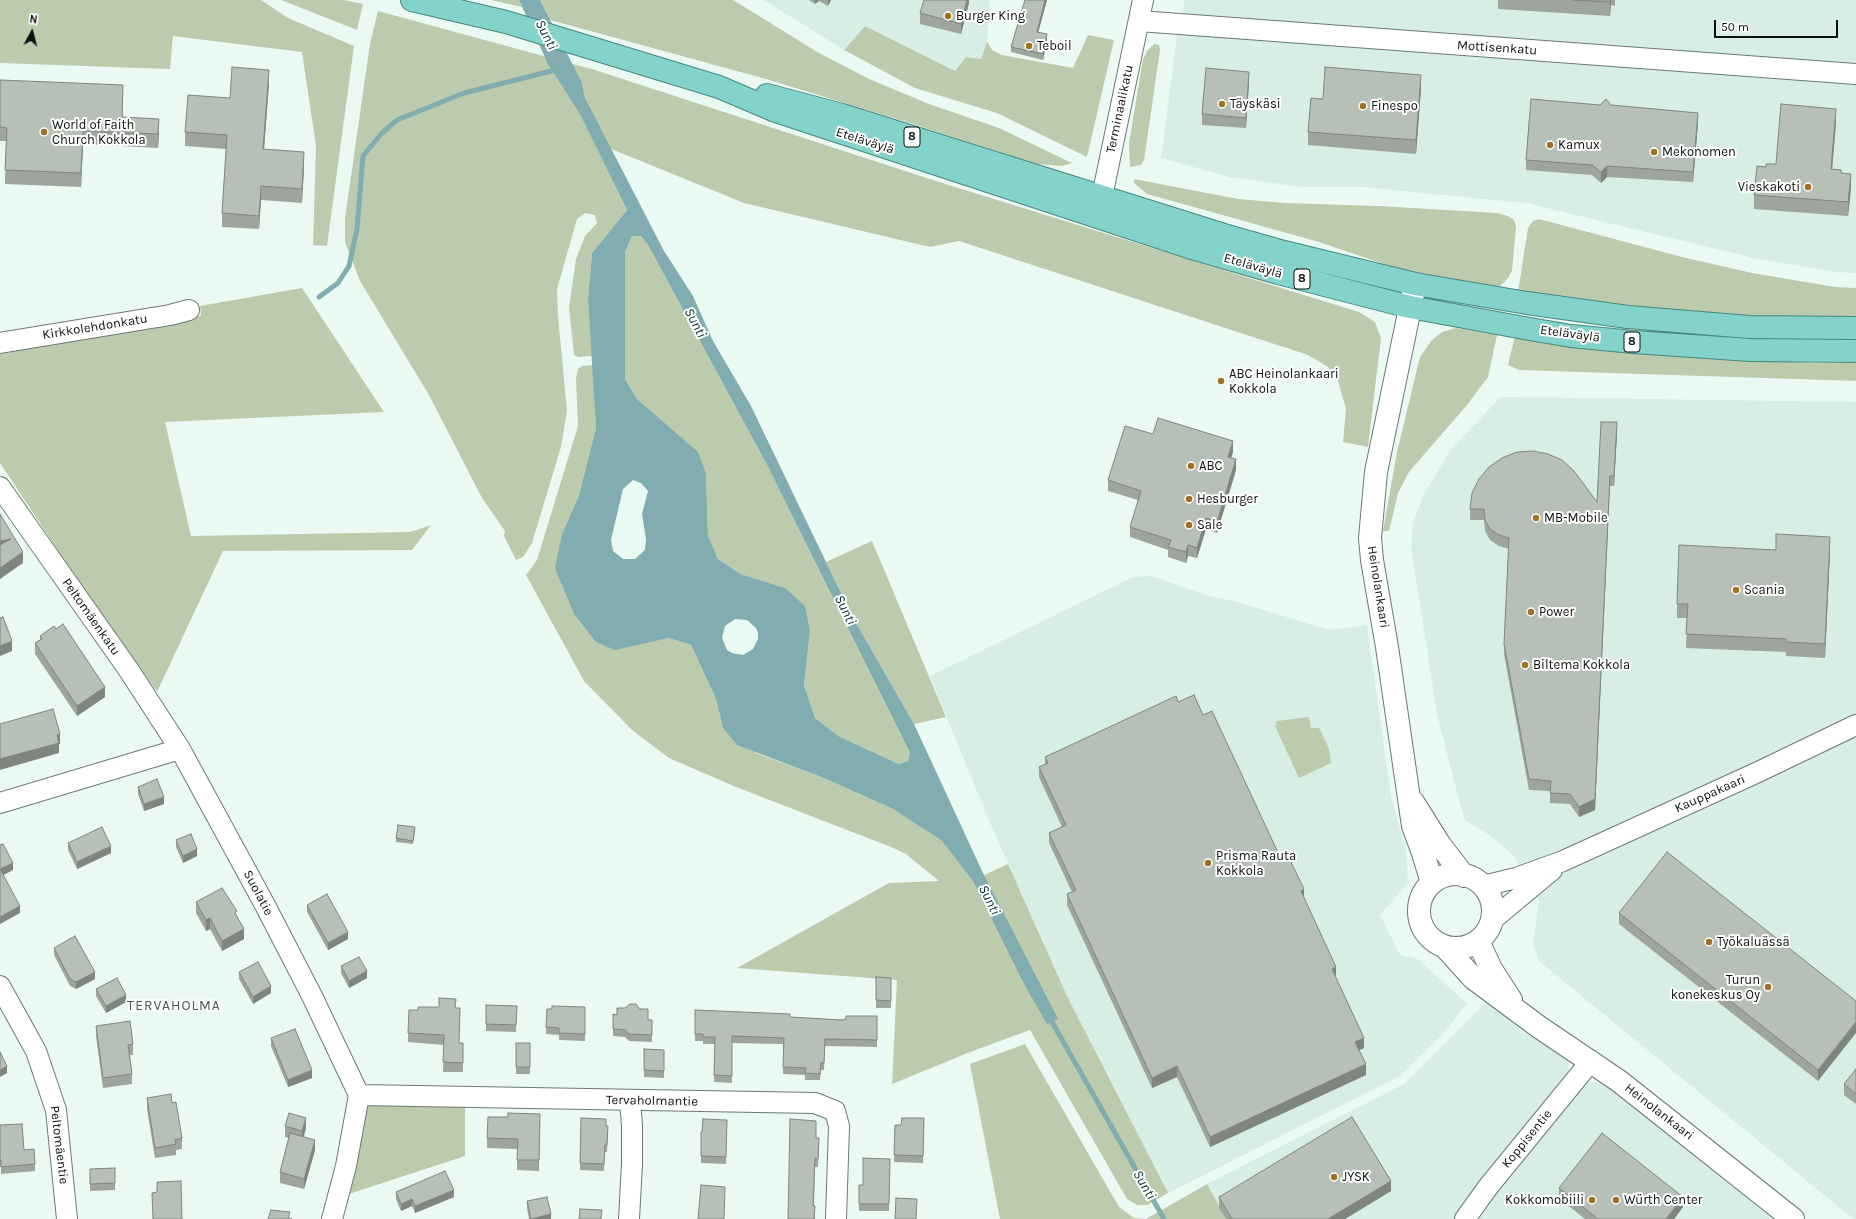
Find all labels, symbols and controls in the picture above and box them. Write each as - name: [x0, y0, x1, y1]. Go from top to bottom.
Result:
- place label: Burger King: [956, 8, 1025, 24]
- marker: Burger King: [943, 11, 953, 21]
- north arrow: [12, 12, 52, 52]
- scale bar: [1716, 12, 1840, 38]
- text: N: [29, 13, 38, 27]
- water label: Sunti: [531, 17, 561, 53]
- text: 50 m: [1721, 20, 1749, 34]
- street label: Mottisenkatu: [1456, 37, 1538, 59]
- place label: Teboil: [1037, 38, 1072, 54]
- marker: Teboil: [1024, 41, 1034, 51]
- street label: Terminaalikatu: [1103, 63, 1137, 155]
- place label: Täyskäsi: [1230, 96, 1281, 112]
- place label: Finespo: [1371, 98, 1418, 114]
- marker: Täyskäsi: [1217, 99, 1227, 109]
- marker: Finespo: [1358, 101, 1368, 111]
- place label: World of Faith Church Kokkola: [52, 117, 146, 148]
- street label: Eteläväylä: [834, 124, 896, 158]
- marker: World of Faith Church Kokkola: [39, 127, 49, 137]
- road number: 8: [904, 127, 920, 147]
- place label: Kamux: [1558, 137, 1600, 153]
- marker: Kamux: [1545, 140, 1555, 150]
- place label: Mekonomen: [1662, 144, 1736, 160]
- marker: Mekonomen: [1649, 147, 1659, 157]
- place label: Vieskakoti: [1738, 179, 1800, 195]
- marker: Vieskakoti: [1803, 182, 1813, 192]
- street label: Eteläväylä: [1222, 250, 1284, 282]
- road number: 8: [1294, 269, 1310, 289]
- water label: Sunti: [680, 305, 710, 341]
- street label: Kirkkolehdonkatu: [41, 311, 149, 343]
- street label: Eteläväylä: [1539, 322, 1601, 346]
- road number: 8: [1624, 332, 1640, 352]
- place label: ABC Heinolankaari Kokkola: [1229, 366, 1339, 397]
- marker: ABC Heinolankaari Kokkola: [1216, 376, 1226, 386]
- place label: ABC: [1199, 458, 1223, 474]
- marker: ABC: [1186, 461, 1196, 471]
- place label: Hesburger: [1197, 491, 1258, 507]
- marker: Hesburger: [1184, 494, 1194, 504]
- place label: MB-Mobile: [1544, 510, 1608, 526]
- marker: MB-Mobile: [1531, 513, 1541, 523]
- place label: Sale: [1197, 517, 1222, 533]
- marker: Sale: [1184, 520, 1194, 530]
- street label: Heinolankaari: [1364, 545, 1392, 629]
- street label: Peltomäenkatu: [59, 575, 123, 659]
- place label: Scania: [1744, 582, 1785, 598]
- marker: Scania: [1731, 585, 1741, 595]
- water label: Sunti: [831, 592, 859, 628]
- place label: Power: [1539, 604, 1574, 620]
- marker: Power: [1526, 607, 1536, 617]
- place label: Biltema Kokkola: [1533, 657, 1630, 673]
- marker: Biltema Kokkola: [1520, 660, 1530, 670]
- street label: Kauppakaari: [1672, 772, 1748, 816]
- place label: Prisma Rauta Kokkola: [1216, 848, 1296, 879]
- marker: Prisma Rauta Kokkola: [1203, 858, 1213, 868]
- street label: Suolatie: [240, 868, 276, 918]
- water label: Sunti: [975, 882, 1003, 918]
- place label: Työkaluässä: [1717, 934, 1790, 950]
- marker: Työkaluässä: [1704, 937, 1714, 947]
- place label: Turun konekeskus Oy: [1671, 972, 1760, 1003]
- marker: Turun konekeskus Oy: [1763, 982, 1773, 992]
- district label: TERVAHOLMA: [127, 998, 221, 1014]
- street label: Heinolankaari: [1621, 1080, 1697, 1144]
- street label: Tervaholmantie: [606, 1092, 698, 1110]
- street label: Peltomäentie: [46, 1105, 72, 1185]
- street label: Koppisentie: [1499, 1107, 1555, 1171]
- water label: Sunti: [1129, 1167, 1159, 1203]
- place label: JYSK: [1342, 1169, 1370, 1185]
- marker: JYSK: [1329, 1172, 1339, 1182]
- place label: Kokkomobiili: [1505, 1192, 1584, 1208]
- place label: Würth Center: [1624, 1192, 1702, 1208]
- marker: Kokkomobiili: [1587, 1195, 1597, 1205]
- marker: Würth Center: [1611, 1195, 1621, 1205]

